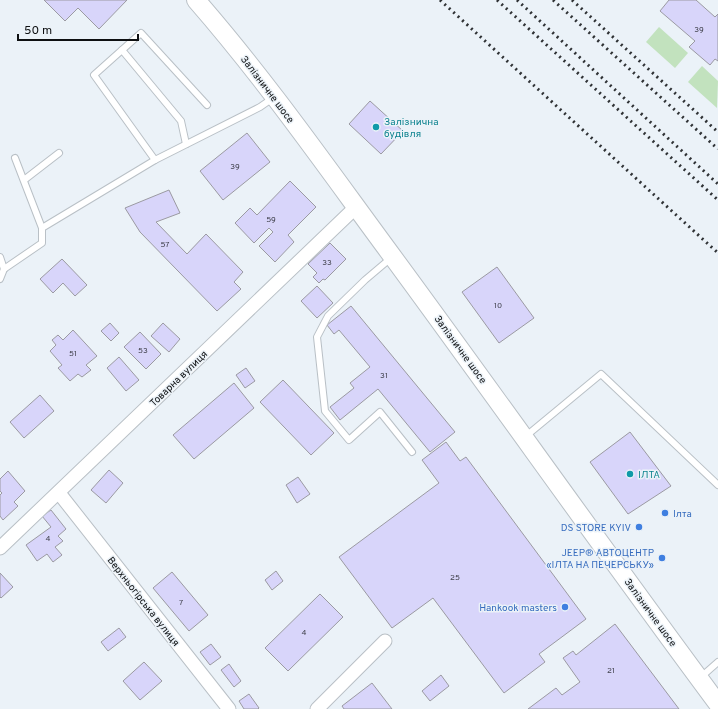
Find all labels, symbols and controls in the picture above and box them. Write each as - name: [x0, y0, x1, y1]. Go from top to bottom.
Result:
- scale bar: [18, 16, 138, 42]
- text: 50 m: [24, 23, 52, 39]
- house number: 39: [694, 25, 704, 35]
- street label: Залізничне шосе: [237, 54, 296, 126]
- place label: Залізнична будівля: [384, 116, 439, 141]
- marker: Залізнична будівля: [371, 122, 381, 132]
- house number: 39: [230, 162, 240, 172]
- house number: 59: [266, 215, 276, 225]
- house number: 57: [160, 240, 170, 250]
- house number: 33: [322, 258, 332, 268]
- house number: 10: [494, 301, 502, 311]
- street label: Залізничне шосе: [431, 313, 489, 387]
- house number: 53: [138, 346, 148, 356]
- street label: Товарна вулиця: [147, 348, 211, 410]
- house number: 51: [69, 349, 77, 359]
- house number: 31: [380, 371, 388, 381]
- marker: ІЛТА: [625, 469, 635, 479]
- place label: ІЛТА: [638, 469, 660, 482]
- marker: Ілта: [660, 508, 670, 518]
- place label: Ілта: [673, 508, 692, 521]
- place label: DS STORE KYIV: [561, 522, 631, 535]
- marker: DS STORE KYIV: [634, 522, 644, 532]
- house number: 4: [46, 534, 51, 544]
- place label: JEEP® АВТОЦЕНТР «ІЛТА НА ПЕЧЕРСЬКУ»: [546, 547, 654, 572]
- marker: JEEP® АВТОЦЕНТР «ІЛТА НА ПЕЧЕРСЬКУ»: [657, 553, 667, 563]
- street label: Верхньогірська вулиця: [104, 554, 182, 649]
- house number: 25: [450, 573, 460, 583]
- street label: Залізничне шосе: [621, 576, 679, 650]
- house number: 7: [179, 598, 183, 608]
- place label: Hankook masters: [479, 602, 557, 615]
- marker: Hankook masters: [560, 602, 570, 612]
- house number: 4: [302, 628, 307, 638]
- house number: 21: [607, 666, 615, 676]

